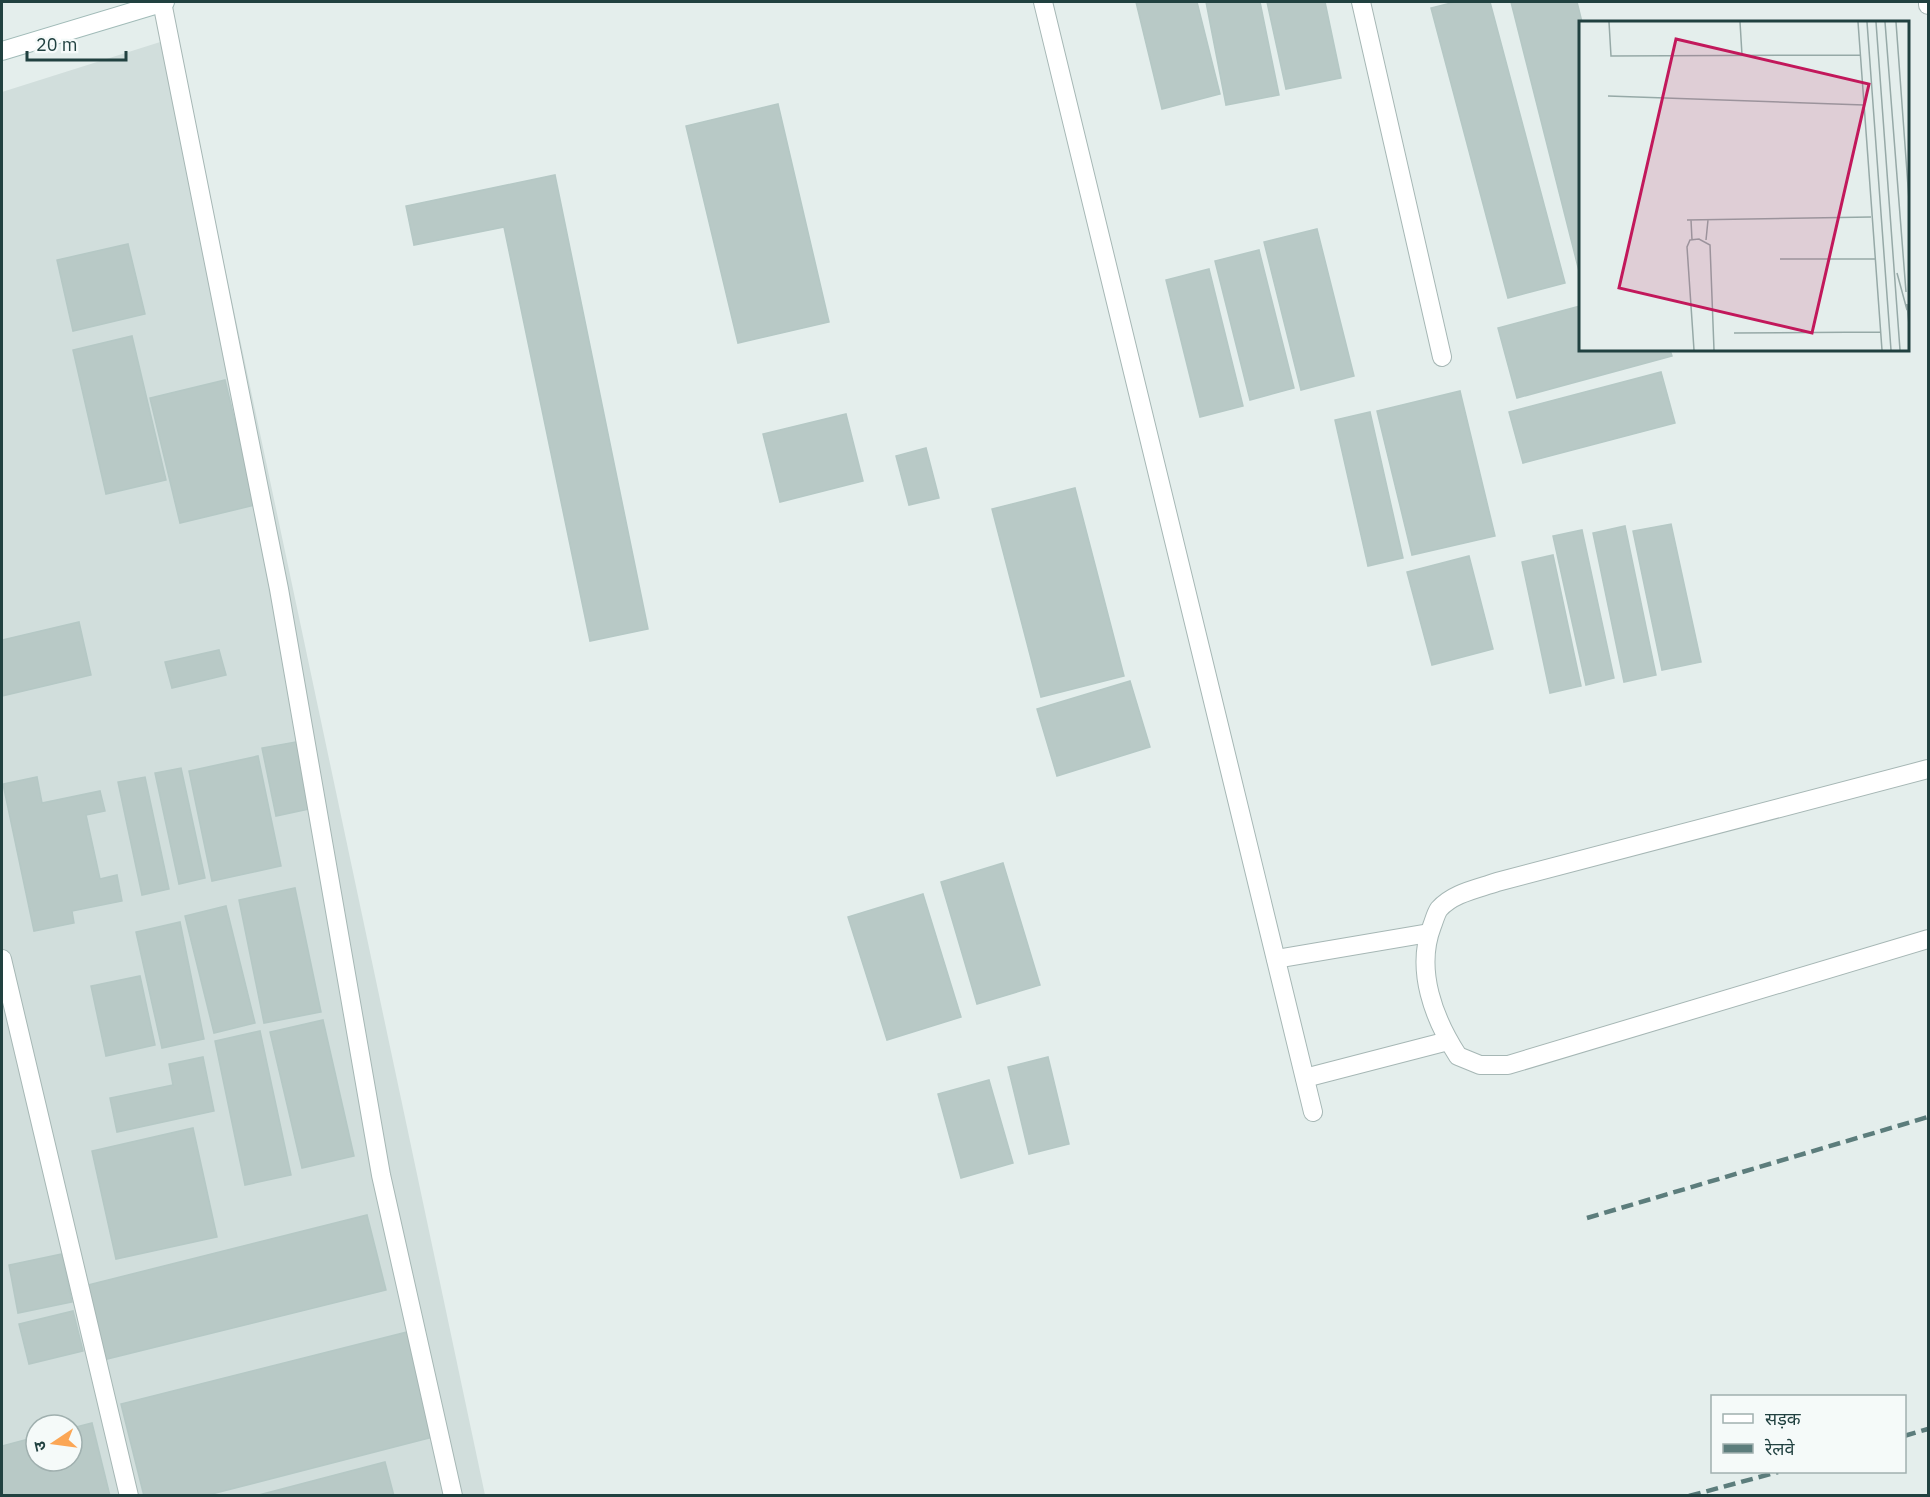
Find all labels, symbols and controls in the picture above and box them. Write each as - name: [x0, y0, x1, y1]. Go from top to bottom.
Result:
- inset map: [1579, 21, 1909, 351]
- scale bar: [27, 24, 126, 62]
- text: 20 m: [36, 33, 78, 56]
- legend: [1711, 1395, 1906, 1473]
- text: सड़क: [1765, 1407, 1802, 1430]
- north arrow: [24, 1413, 84, 1473]
- text: रेलवे: [1764, 1437, 1796, 1460]
- text: उ: [28, 1439, 50, 1453]

